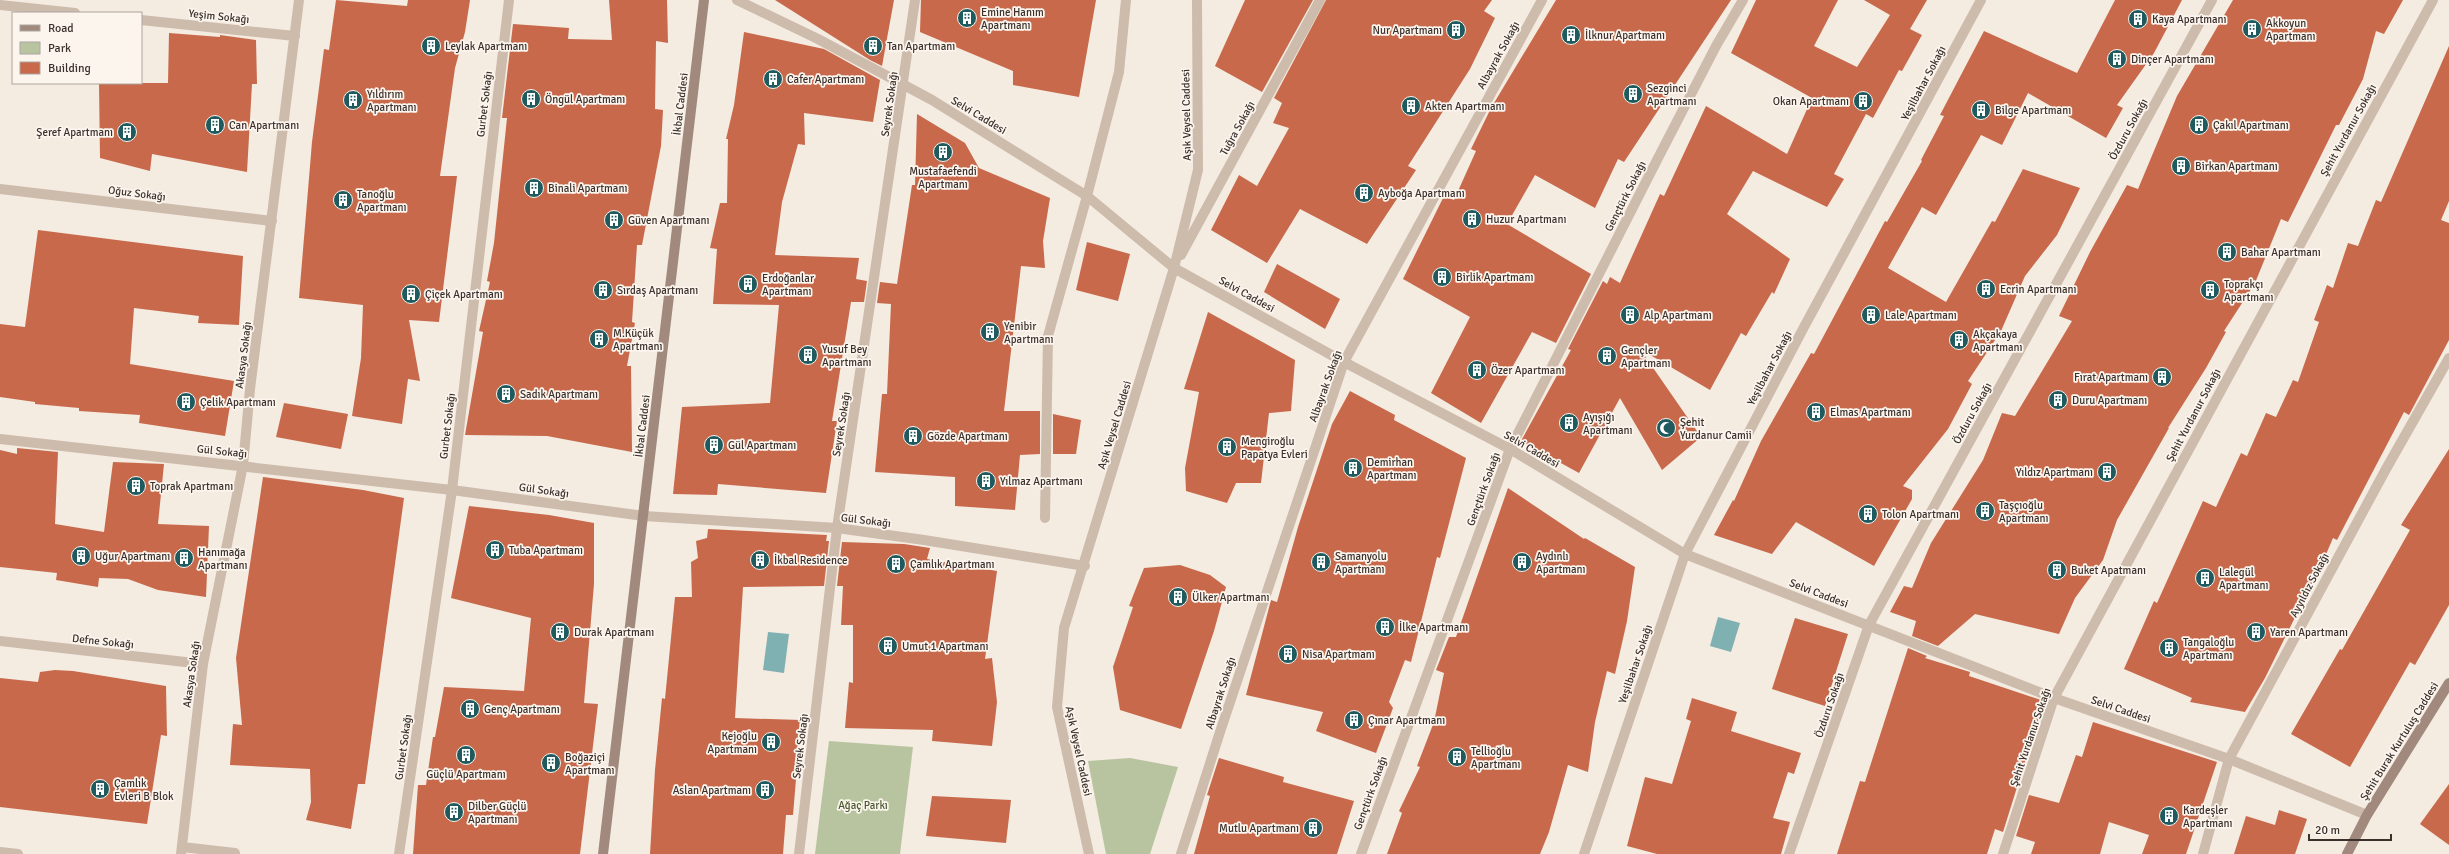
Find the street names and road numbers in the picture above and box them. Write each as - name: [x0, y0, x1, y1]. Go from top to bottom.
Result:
- street label: Yeşim Sokağı: [188, 7, 250, 26]
- street label: Albayrak Sokağı: [1474, 19, 1522, 91]
- street label: Yeşilbahar Sokağı: [1898, 44, 1949, 123]
- street label: Aşık Veysel Caddesi: [1179, 69, 1194, 161]
- street label: Gurbet Sokağı: [474, 70, 495, 138]
- street label: Seyrek Sokağı: [878, 71, 900, 137]
- street label: İkbal Caddesi: [669, 72, 691, 136]
- street label: Şehit Yurdanur Sokağı: [2318, 82, 2379, 179]
- street label: Selvi Caddesi: [949, 94, 1009, 137]
- street label: Özduru Sokağı: [2105, 96, 2151, 162]
- street label: Tuğra Sokağı: [1217, 99, 1258, 158]
- street label: Gençtürk Sokağı: [1602, 159, 1649, 234]
- street label: Oğuz Sokağı: [107, 184, 167, 203]
- street label: Selvi Caddesi: [1216, 274, 1277, 315]
- street label: Akasya Sokağı: [233, 321, 254, 389]
- street label: Yeşilbahar Sokağı: [1744, 329, 1795, 408]
- street label: Albayrak Sokağı: [1306, 349, 1344, 424]
- street label: Şehit Yurdanur Sokağı: [2163, 367, 2223, 464]
- street label: Aşık Veysel Caddesi: [1095, 379, 1134, 471]
- street label: Özduru Sokağı: [1949, 380, 1995, 446]
- street label: Seyrek Sokağı: [830, 391, 853, 457]
- street label: Gurbet Sokağı: [437, 392, 458, 460]
- street label: İkbal Caddesi: [631, 394, 653, 458]
- street label: Selvi Caddesi: [1502, 428, 1562, 471]
- street label: Gül Sokağı: [196, 442, 248, 461]
- street label: Gençtürk Sokağı: [1464, 451, 1503, 528]
- street label: Gül Sokağı: [518, 481, 570, 500]
- street label: Gül Sokağı: [840, 511, 892, 530]
- street label: Ayyıldız Sokağı: [2287, 551, 2332, 620]
- street label: Selvi Caddesi: [1788, 576, 1850, 611]
- street label: Yeşilbahar Sokağı: [1616, 623, 1655, 705]
- street label: Defne Sokağı: [71, 632, 134, 651]
- street label: Akasya Sokağı: [180, 640, 203, 708]
- street label: Albayrak Sokağı: [1203, 655, 1238, 731]
- street label: Özduru Sokağı: [1811, 671, 1847, 739]
- street label: Şehit Burak Kurtuluş Caddesi: [2358, 680, 2441, 803]
- street label: Şehit Yurdanur Sokağı: [2007, 686, 2053, 788]
- street label: Selvi Caddesi: [2089, 693, 2152, 726]
- street label: Aşık Veysel Caddesi: [1063, 705, 1094, 797]
- street label: Gurbet Sokağı: [392, 713, 415, 781]
- street label: Seyrek Sokağı: [790, 713, 811, 779]
- street label: Gençtürk Sokağı: [1351, 755, 1390, 832]

